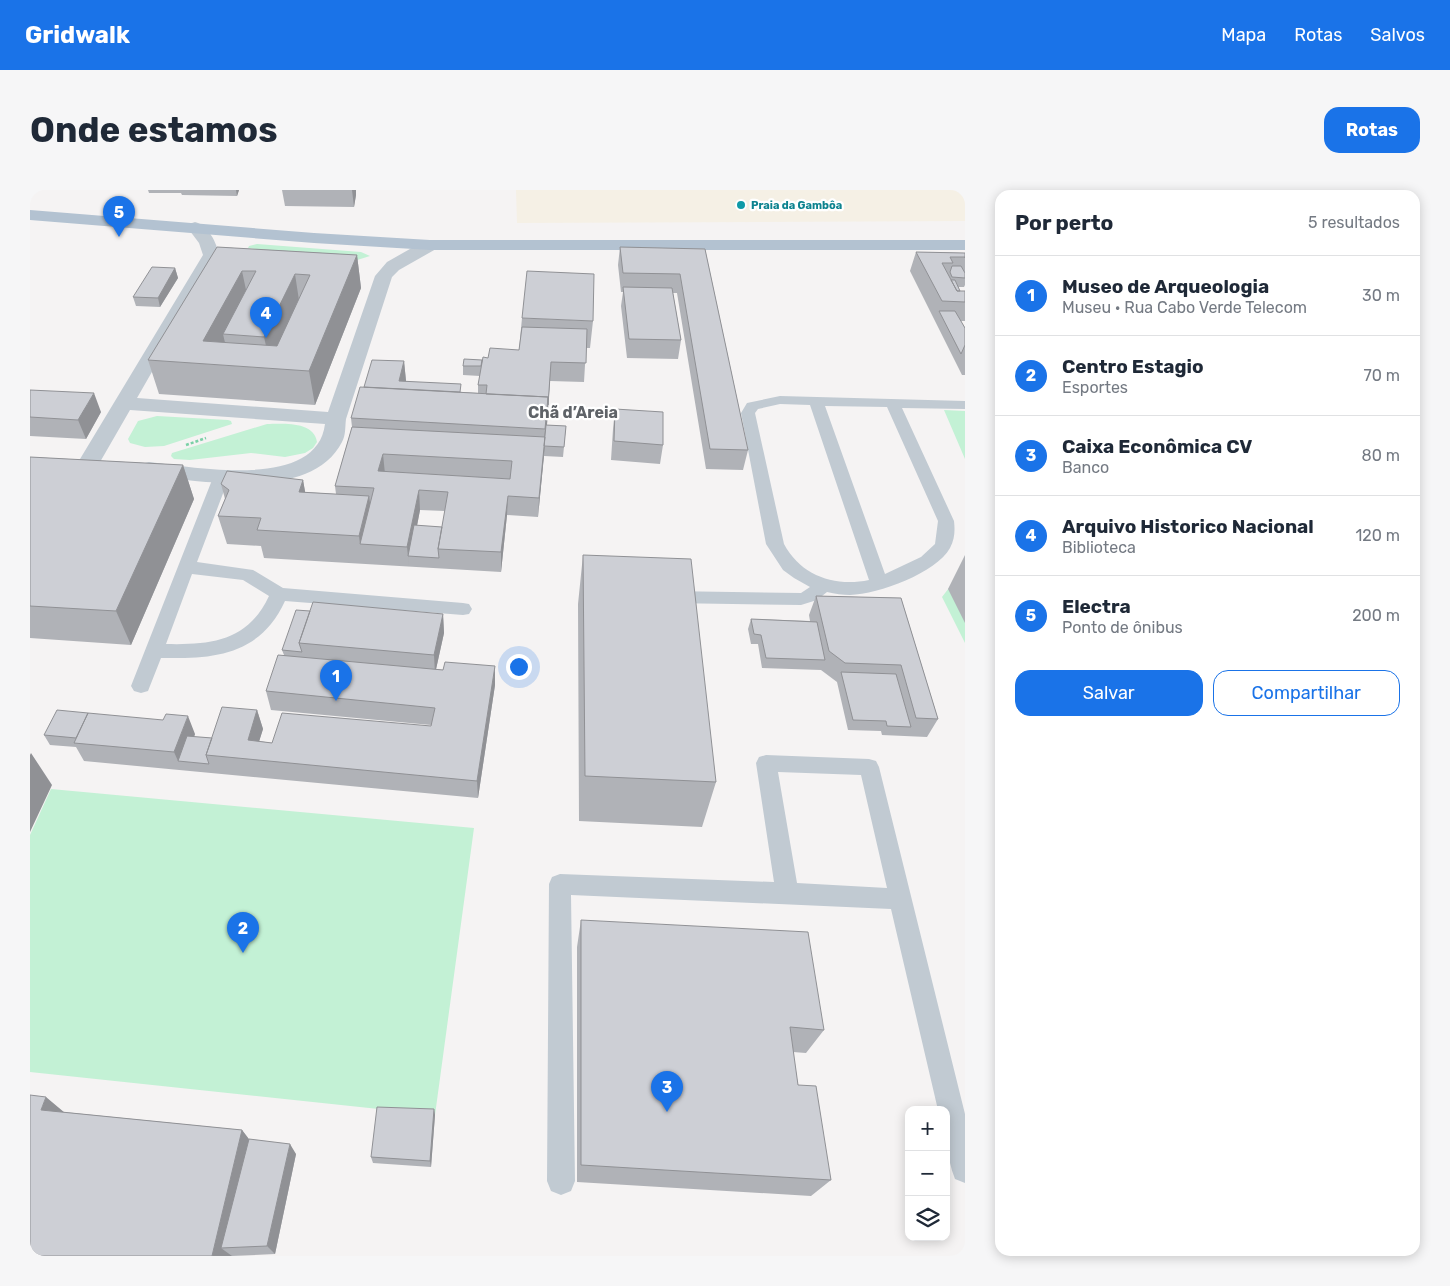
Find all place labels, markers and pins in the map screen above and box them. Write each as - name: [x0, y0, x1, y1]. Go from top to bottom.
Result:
- pin: 5: [103, 196, 135, 237]
- marker: Praia da Gambôa: [735, 199, 747, 211]
- place label: Praia da Gambôa: [751, 199, 842, 212]
- pin: 4: [250, 297, 282, 338]
- pin: 1: [320, 660, 352, 701]
- pin: 2: [227, 912, 259, 953]
- pin: 3: [651, 1071, 683, 1112]

